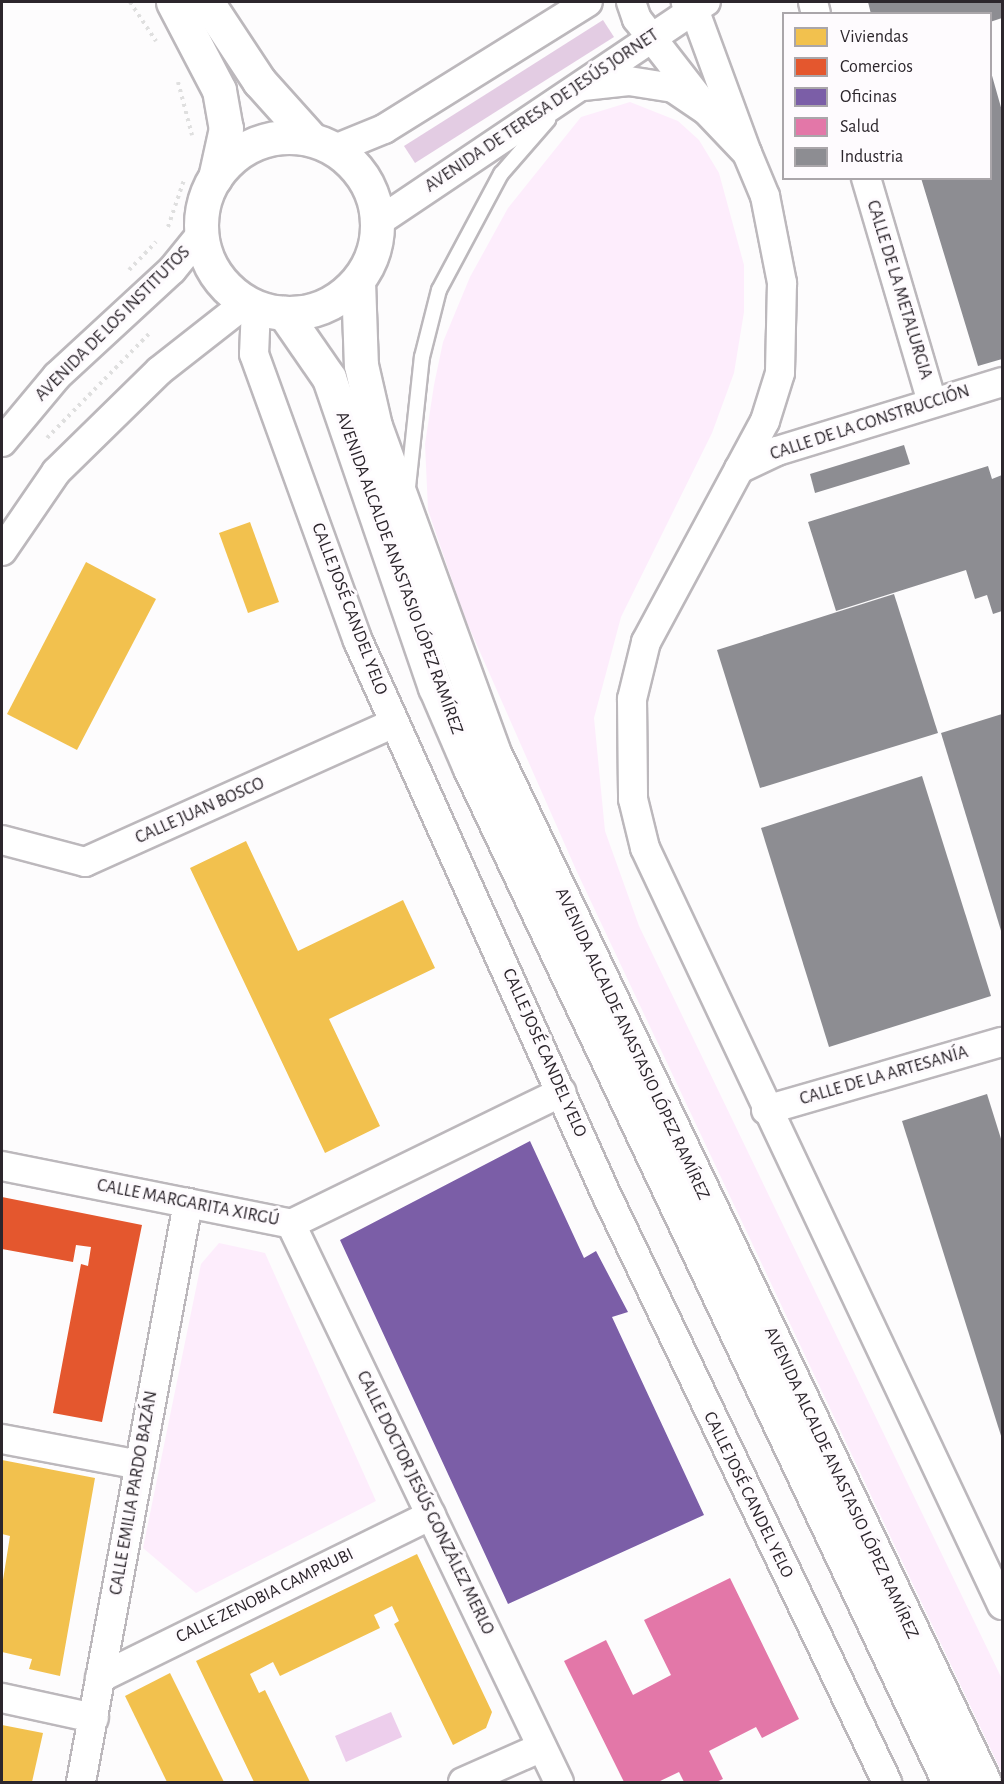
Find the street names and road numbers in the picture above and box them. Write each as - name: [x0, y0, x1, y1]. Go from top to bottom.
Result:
- street label: AVENIDA DE TERESA DE JESÚS JORNET: [421, 25, 663, 197]
- street label: CALLE DE LA METALURGIA: [861, 198, 937, 382]
- street label: AVENIDA DE LOS INSTITUTOS: [31, 242, 195, 406]
- street label: CALLE DE LA CONSTRUCCIÓN: [768, 381, 972, 465]
- street label: AVENIDA ALCALDE ANASTASIO LÓPEZ RAMÍREZ: [330, 409, 468, 737]
- street label: CALLE JOSÉ CANDEL YELO: [306, 520, 392, 698]
- street label: CALLE JUAN BOSCO: [132, 773, 268, 849]
- street label: AVENIDA ALCALDE ANASTASIO LÓPEZ RAMÍREZ: [550, 885, 714, 1203]
- street label: CALLE JOSÉ CANDEL YELO: [497, 965, 591, 1141]
- street label: CALLE DE LA ARTESANÍA: [797, 1042, 971, 1110]
- street label: CALLE MARGARITA XIRGÚ: [95, 1175, 281, 1231]
- street label: AVENIDA ALCALDE ANASTASIO LÓPEZ RAMÍREZ: [759, 1324, 923, 1642]
- street label: CALLE DOCTOR JESÚS GONZÁLEZ MERLO: [352, 1367, 498, 1639]
- street label: CALLE EMILIA PARDO BAZÁN: [105, 1389, 163, 1597]
- street label: CALLE JOSÉ CANDEL YELO: [698, 1408, 798, 1582]
- street label: CALLE ZENOBIA CAMPRUBI: [173, 1544, 357, 1648]

